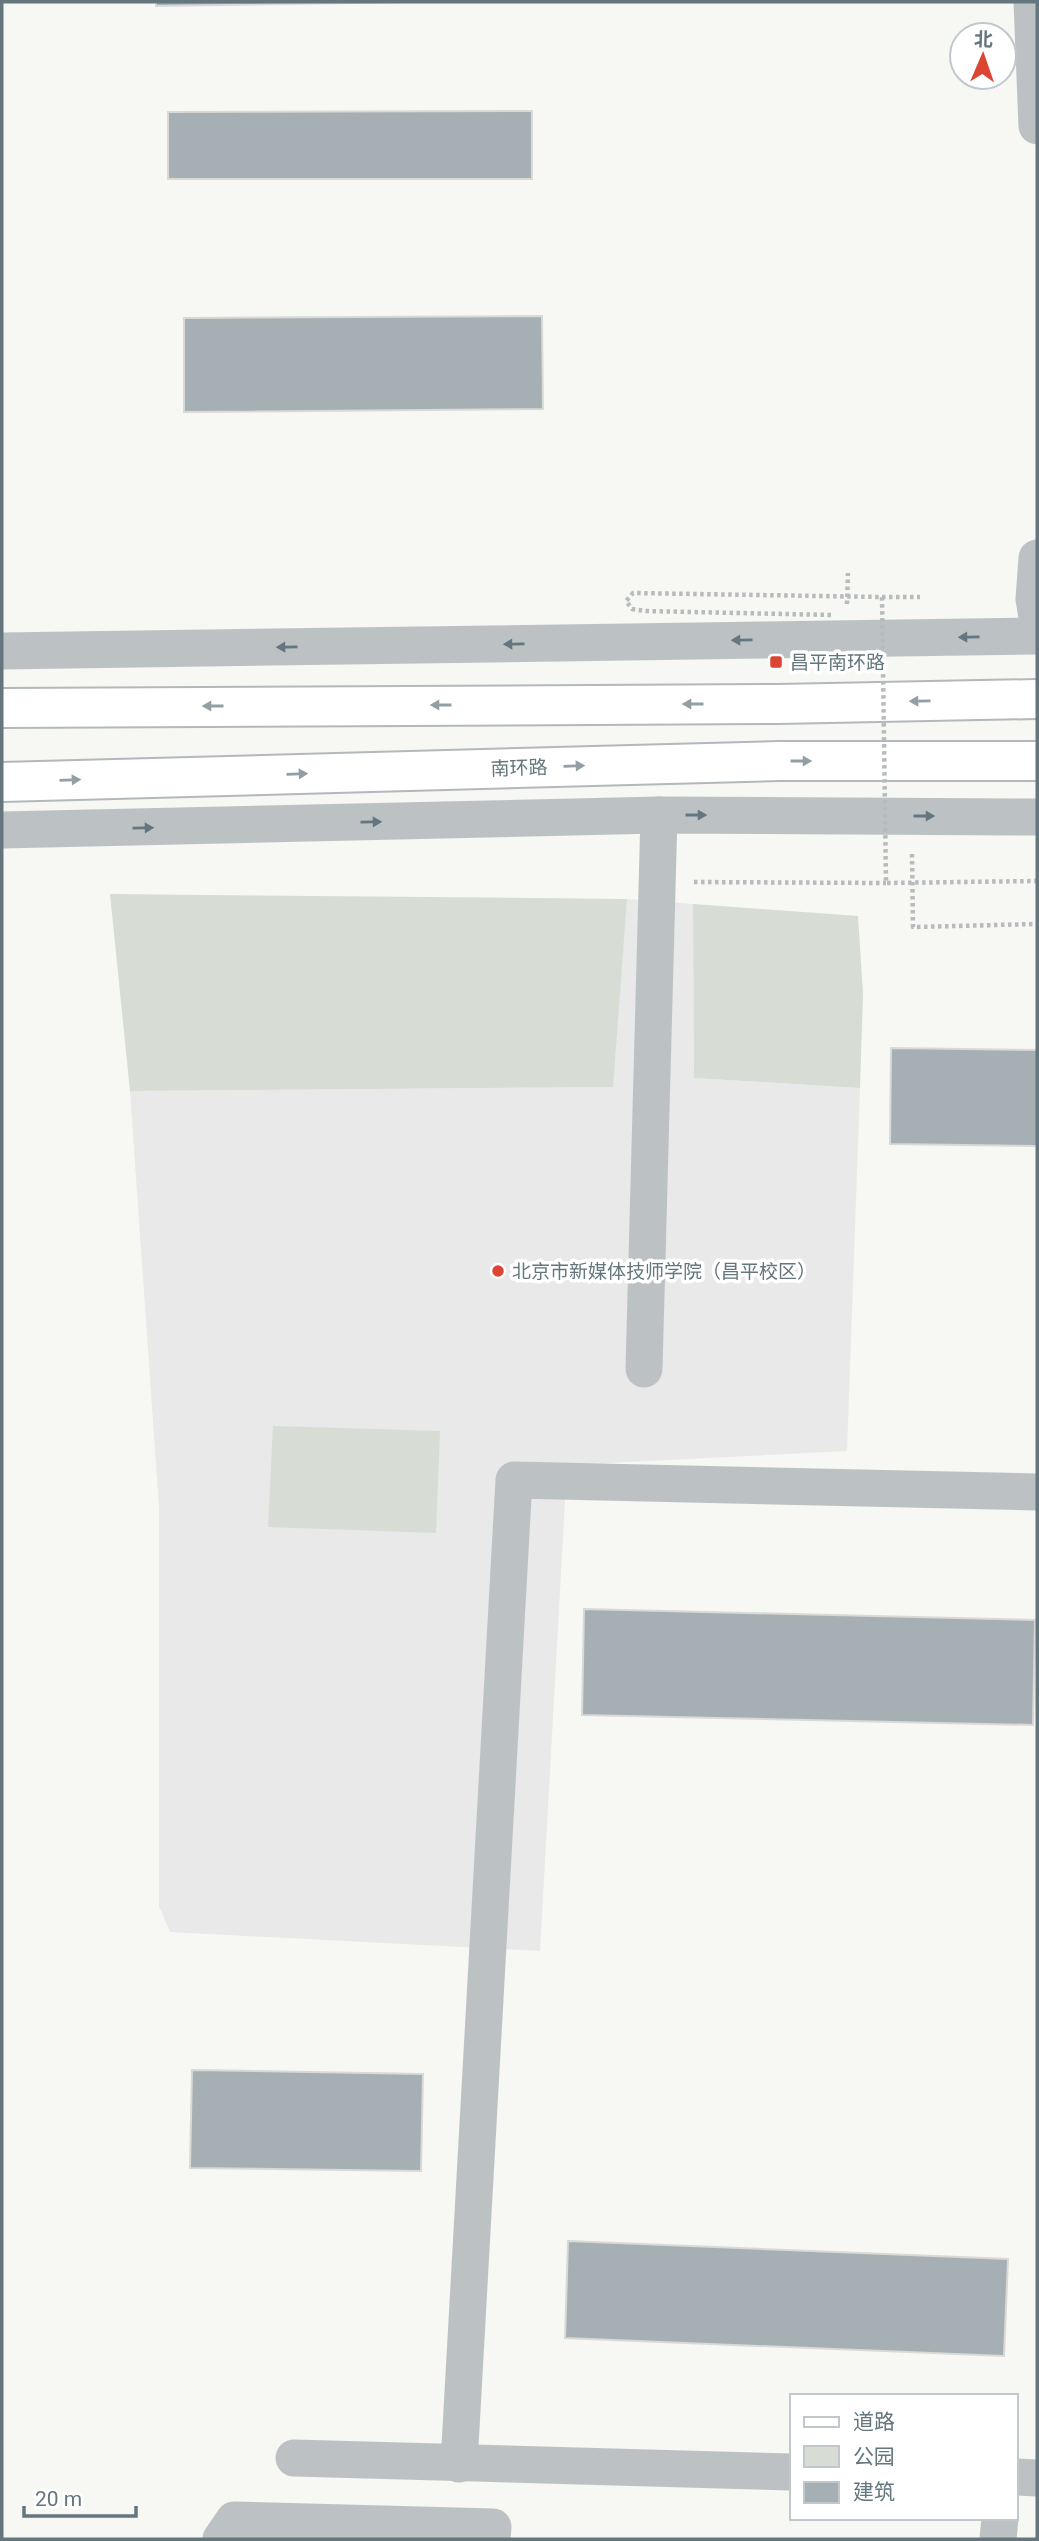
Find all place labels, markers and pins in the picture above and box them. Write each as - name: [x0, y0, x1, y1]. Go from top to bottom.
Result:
- place label: 昌平南环路: [790, 651, 885, 674]
- marker: 昌平南环路: [768, 654, 784, 670]
- place label: 北京市新媒体技师学院（昌平校区）: [512, 1260, 816, 1283]
- marker: 北京市新媒体技师学院（昌平校区）: [490, 1263, 506, 1279]

